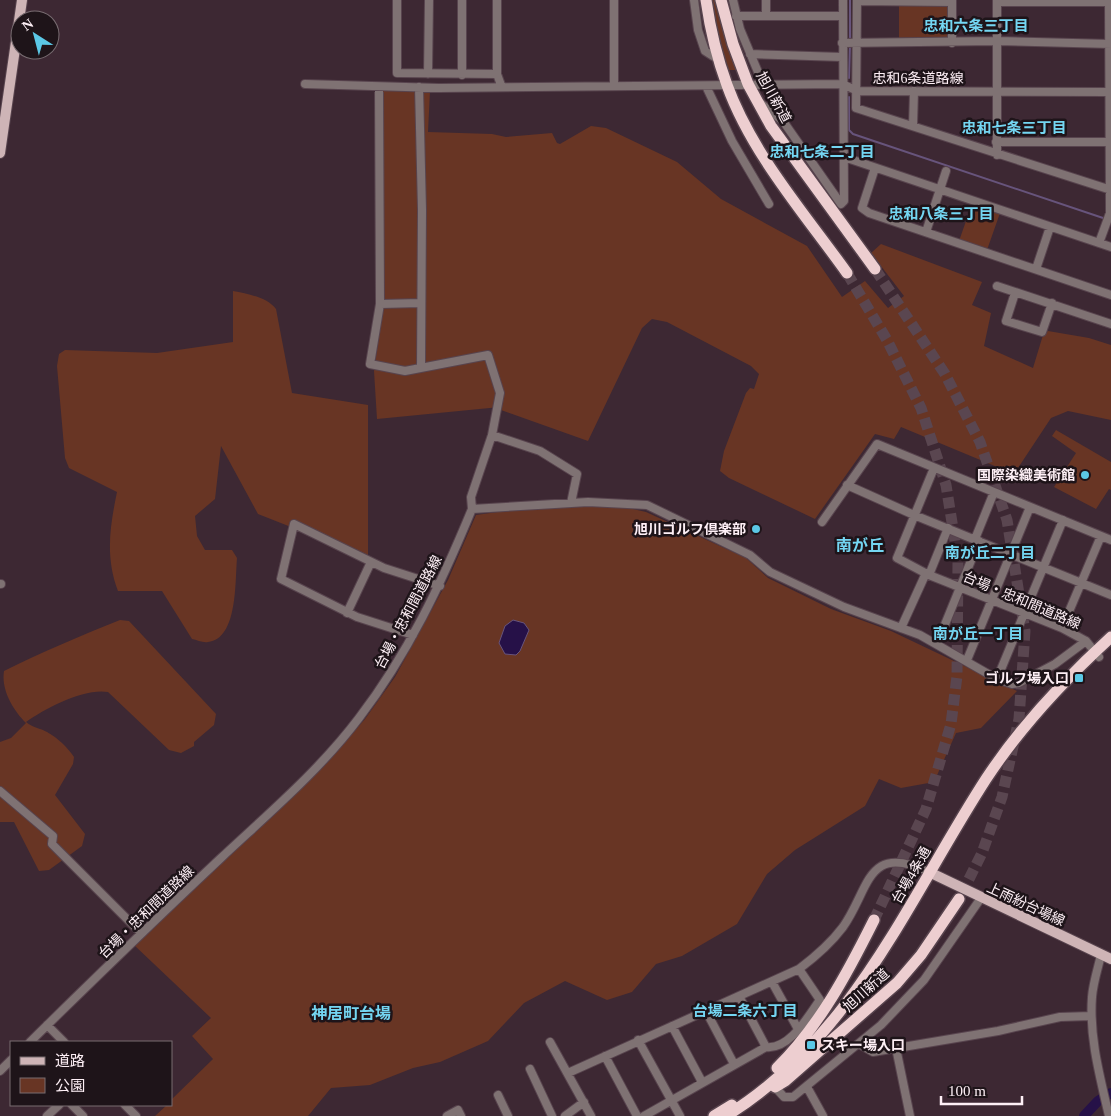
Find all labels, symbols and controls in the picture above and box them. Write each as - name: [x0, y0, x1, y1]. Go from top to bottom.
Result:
- north arrow: [10, 10, 60, 60]
- text: N: [19, 16, 36, 34]
- district label: 忠和六条三丁目: [923, 18, 1029, 34]
- street label: 旭川新道: [753, 69, 794, 125]
- street label: 忠和6条道路線: [873, 71, 964, 86]
- district label: 忠和七条三丁目: [961, 120, 1067, 136]
- district label: 忠和七条二丁目: [769, 144, 875, 160]
- district label: 忠和八条三丁目: [888, 206, 994, 222]
- place label: 国際染織美術館: [977, 468, 1075, 483]
- marker: 国際染織美術館: [1079, 469, 1091, 481]
- place label: 旭川ゴルフ倶楽部: [634, 521, 746, 537]
- marker: 旭川ゴルフ倶楽部: [750, 523, 762, 535]
- district label: 南が丘: [836, 537, 884, 554]
- district label: 南が丘二丁目: [945, 545, 1035, 561]
- street label: 台場・忠和間道路線: [371, 553, 445, 671]
- street label: 台場・忠和間道路線: [961, 568, 1083, 632]
- district label: 南が丘一丁目: [933, 626, 1023, 642]
- place label: ゴルフ場入口: [985, 670, 1069, 686]
- marker: ゴルフ場入口: [1073, 672, 1085, 684]
- street label: 台場4条通: [888, 844, 934, 906]
- street label: 台場・忠和間道路線: [95, 862, 197, 962]
- street label: 上雨紛台場線: [985, 879, 1067, 929]
- street label: 旭川新道: [841, 966, 892, 1015]
- district label: 台場二条六丁目: [692, 1003, 798, 1019]
- district label: 神居町台場: [311, 1004, 391, 1022]
- place label: スキー場入口: [821, 1038, 905, 1053]
- marker: スキー場入口: [805, 1039, 817, 1051]
- legend: [10, 1041, 172, 1106]
- text: 道路: [55, 1053, 85, 1069]
- scale bar: [941, 1074, 1022, 1106]
- text: 公園: [55, 1078, 85, 1094]
- text: 100 m: [948, 1083, 986, 1099]

